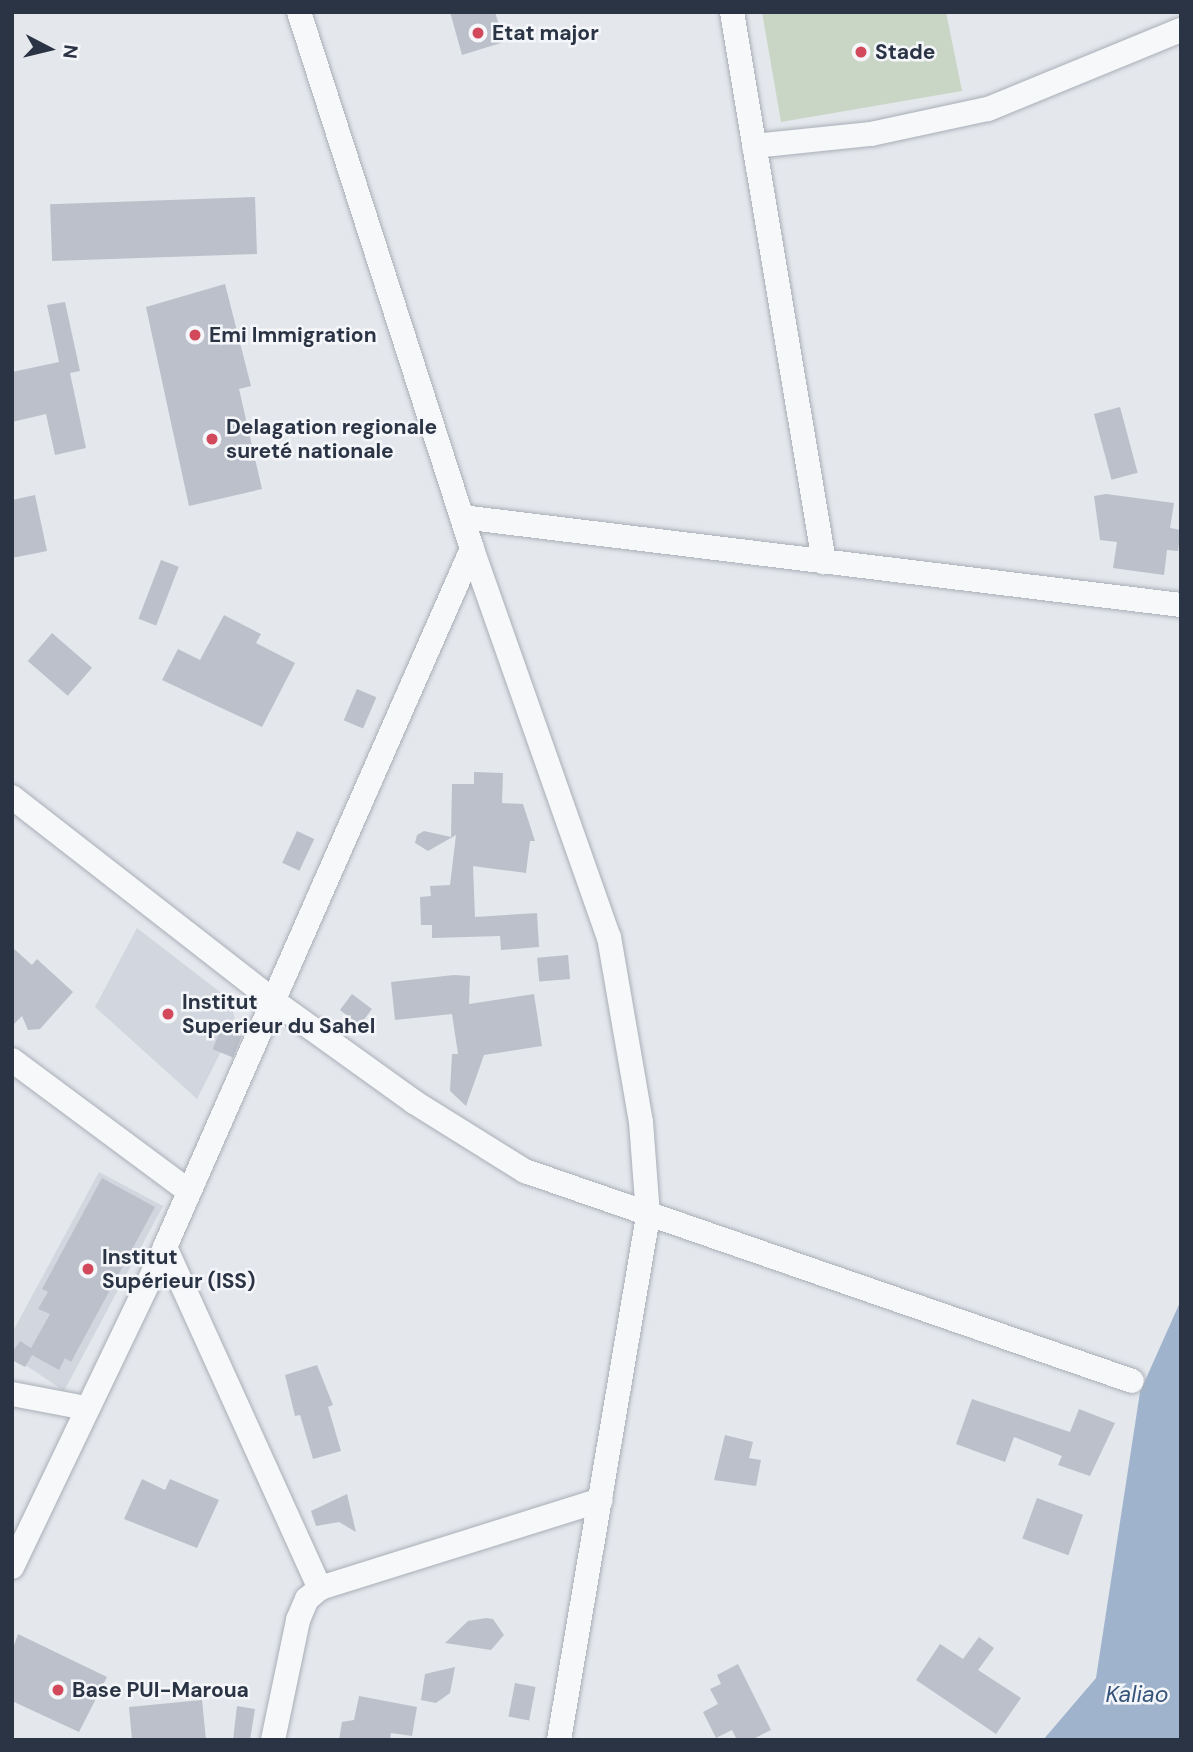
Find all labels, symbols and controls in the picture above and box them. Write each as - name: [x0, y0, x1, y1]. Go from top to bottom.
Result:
- north arrow: [14, 14, 84, 84]
- place label: Etat major: [492, 20, 599, 46]
- marker: Etat major: [470, 25, 486, 41]
- place label: Stade: [875, 39, 935, 65]
- text: N: [57, 43, 84, 60]
- marker: Stade: [853, 44, 869, 60]
- place label: Emi Immigration: [209, 322, 377, 348]
- marker: Emi Immigration: [187, 327, 203, 343]
- place label: Delagation regionale sureté nationale: [226, 414, 437, 464]
- marker: Delagation regionale sureté nationale: [204, 431, 220, 447]
- place label: Institut Superieur du Sahel: [182, 989, 375, 1039]
- marker: Institut Superieur du Sahel: [160, 1006, 176, 1022]
- place label: Institut Supérieur (ISS): [102, 1244, 256, 1294]
- marker: Institut Supérieur (ISS): [80, 1261, 96, 1277]
- place label: Base PUI-Maroua: [72, 1677, 249, 1703]
- water label: Kaliao: [1106, 1680, 1168, 1708]
- marker: Base PUI-Maroua: [50, 1682, 66, 1698]

